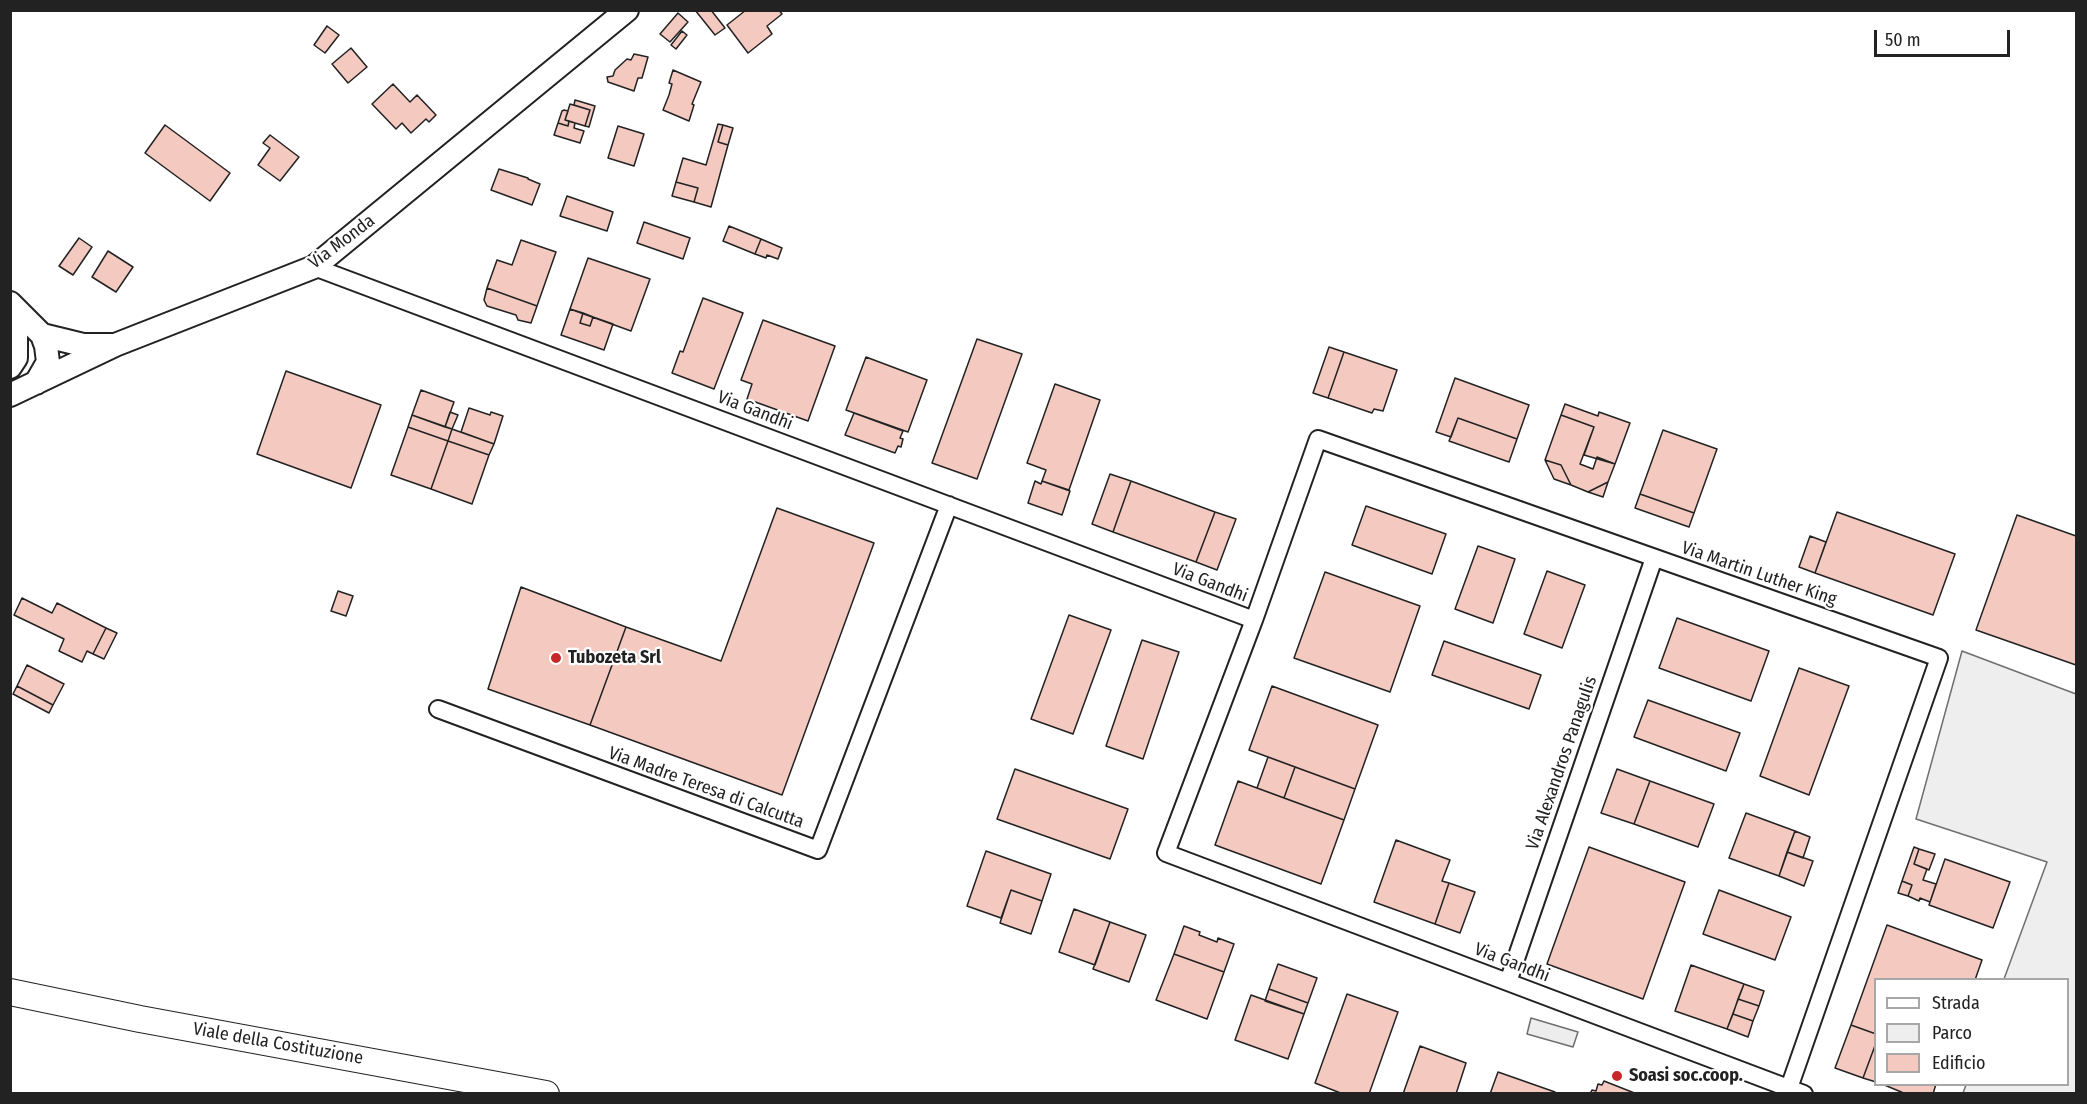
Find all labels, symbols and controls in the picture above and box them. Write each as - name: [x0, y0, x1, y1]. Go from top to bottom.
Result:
- scale bar: [1877, 18, 2014, 56]
- text: 50 m: [1885, 29, 1921, 51]
- street label: Via Monda: [305, 210, 379, 274]
- street label: Via Gandhi: [714, 387, 796, 435]
- street label: Via Martin Luther King: [1679, 537, 1839, 611]
- street label: Via Gandhi: [1169, 559, 1251, 607]
- place label: Tubozeta Srl: [568, 647, 661, 669]
- marker: Tubozeta Srl: [549, 651, 563, 665]
- street label: Via Alexandros Panagulis: [1522, 673, 1602, 853]
- street label: Via Madre Teresa di Calcutta: [605, 743, 807, 833]
- street label: Via Gandhi: [1471, 939, 1553, 987]
- legend: [1874, 978, 2069, 1086]
- text: Strada: [1932, 992, 1980, 1014]
- street label: Viale della Costituzione: [191, 1018, 365, 1070]
- text: Parco: [1932, 1022, 1972, 1044]
- text: Edificio: [1932, 1052, 1985, 1074]
- place label: Soasi soc.coop.: [1629, 1065, 1743, 1087]
- marker: Soasi soc.coop.: [1610, 1069, 1624, 1083]

